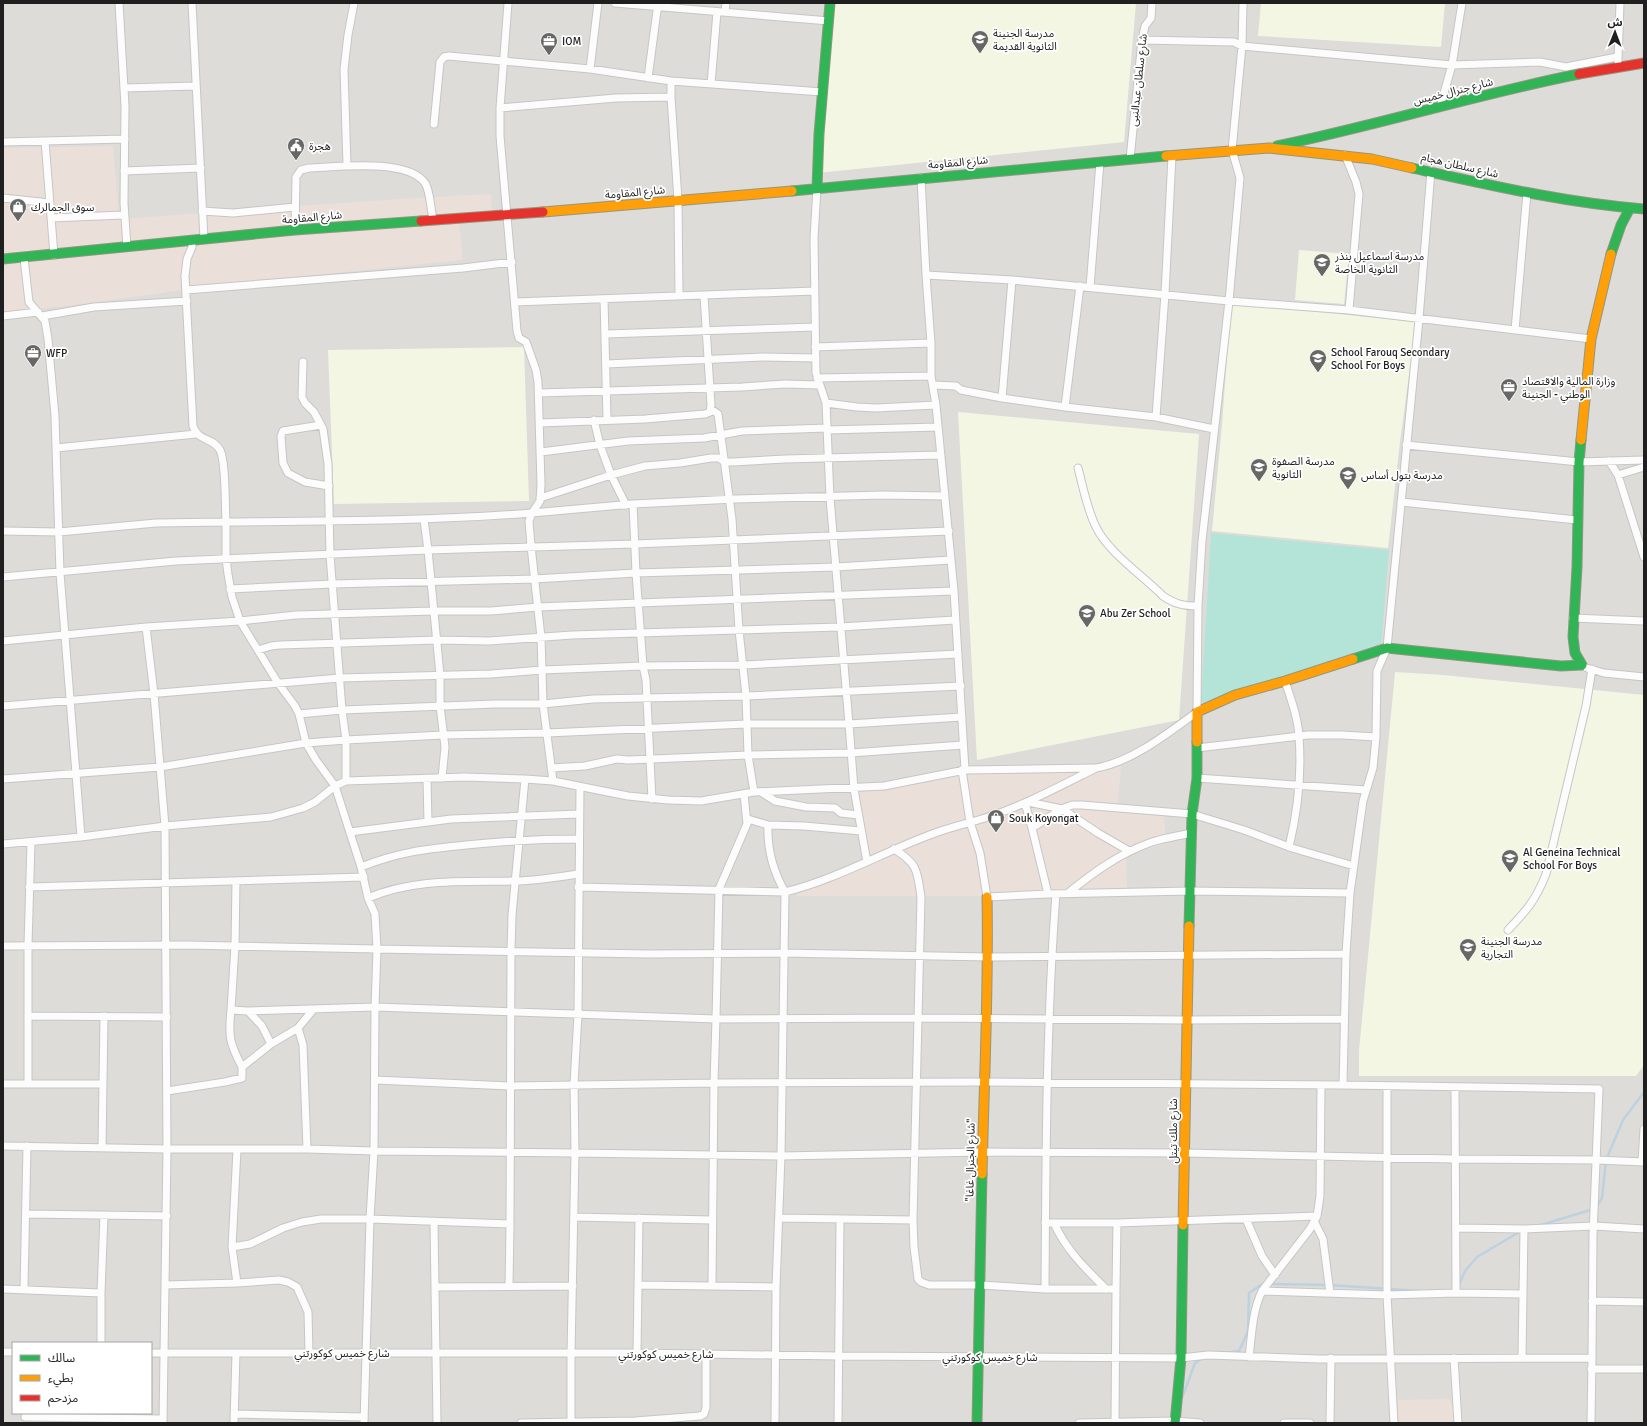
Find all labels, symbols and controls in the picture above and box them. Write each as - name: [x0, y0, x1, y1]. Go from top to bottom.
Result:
- north arrow: [1595, 12, 1635, 52]
- text: ش: [1608, 16, 1623, 29]
- place label: مدرسة الجنينة الثانوية القديمة: [993, 27, 1057, 53]
- school or university icon: مدرسة الجنينة الثانوية القديمة: [970, 29, 990, 54]
- office icon: IOM: [539, 31, 559, 56]
- street label: شارع سلطان عبدالنبى: [1127, 33, 1151, 127]
- place label: IOM: [562, 35, 581, 48]
- street label: شارع جنرال خميس: [1412, 75, 1495, 109]
- public building icon: هجرة: [286, 136, 306, 161]
- place label: هجرة: [309, 140, 331, 153]
- street label: شارع سلطان هجام: [1420, 150, 1500, 182]
- street label: شارع المقاومة: [927, 153, 989, 173]
- street label: شارع المقاومة: [604, 183, 666, 203]
- shop icon: سوق الجمالرك: [8, 197, 28, 222]
- place label: سوق الجمالرك: [31, 201, 95, 214]
- street label: شارع المقاومة: [281, 208, 343, 228]
- place label: مدرسة اسماعيل بنذر الثانوية الخاصة: [1334, 250, 1424, 276]
- school or university icon: مدرسة اسماعيل بنذر الثانوية الخاصة: [1312, 252, 1332, 277]
- office icon: WFP: [23, 343, 43, 368]
- place label: School Farouq Secondary School For Boys: [1331, 346, 1450, 372]
- place label: WFP: [46, 347, 67, 360]
- school or university icon: School Farouq Secondary School For Boys: [1308, 348, 1328, 373]
- place label: وزارة المالية والاقتصاد الوطني - الجنينة: [1522, 375, 1615, 404]
- office icon: وزارة المالية والاقتصاد الوطني - الجنينة: [1499, 377, 1519, 402]
- place label: مدرسة الصفوة الثانوية: [1272, 455, 1335, 481]
- school or university icon: مدرسة الصفوة الثانوية: [1249, 457, 1269, 482]
- school or university icon: مدرسة بتول أساس: [1338, 465, 1358, 490]
- place label: مدرسة بتول أساس: [1361, 469, 1443, 482]
- school or university icon: Abu Zer School: [1077, 603, 1097, 628]
- place label: Abu Zer School: [1100, 607, 1171, 620]
- shop icon: Souk Koyongat: [986, 808, 1006, 833]
- place label: Souk Koyongat: [1009, 812, 1079, 825]
- place label: Al Geneina Technical School For Boys: [1523, 846, 1620, 872]
- school or university icon: Al Geneina Technical School For Boys: [1500, 848, 1520, 873]
- place label: مدرسة الجنينة التجارية: [1481, 935, 1542, 961]
- school or university icon: مدرسة الجنينة التجارية: [1458, 937, 1478, 962]
- street label: شارع ملك تيتل: [1167, 1098, 1181, 1164]
- street label: "شارع الجنرال غاغا": [963, 1118, 979, 1202]
- legend: [12, 1342, 152, 1414]
- street label: شارع خميس كوكورتني: [294, 1347, 390, 1363]
- street label: شارع خميس كوكورتني: [618, 1348, 714, 1364]
- text: سالك: [48, 1351, 75, 1366]
- street label: شارع خميس كوكورتني: [942, 1351, 1038, 1367]
- text: بطيء: [48, 1371, 74, 1388]
- text: مزدحم: [48, 1391, 78, 1407]

